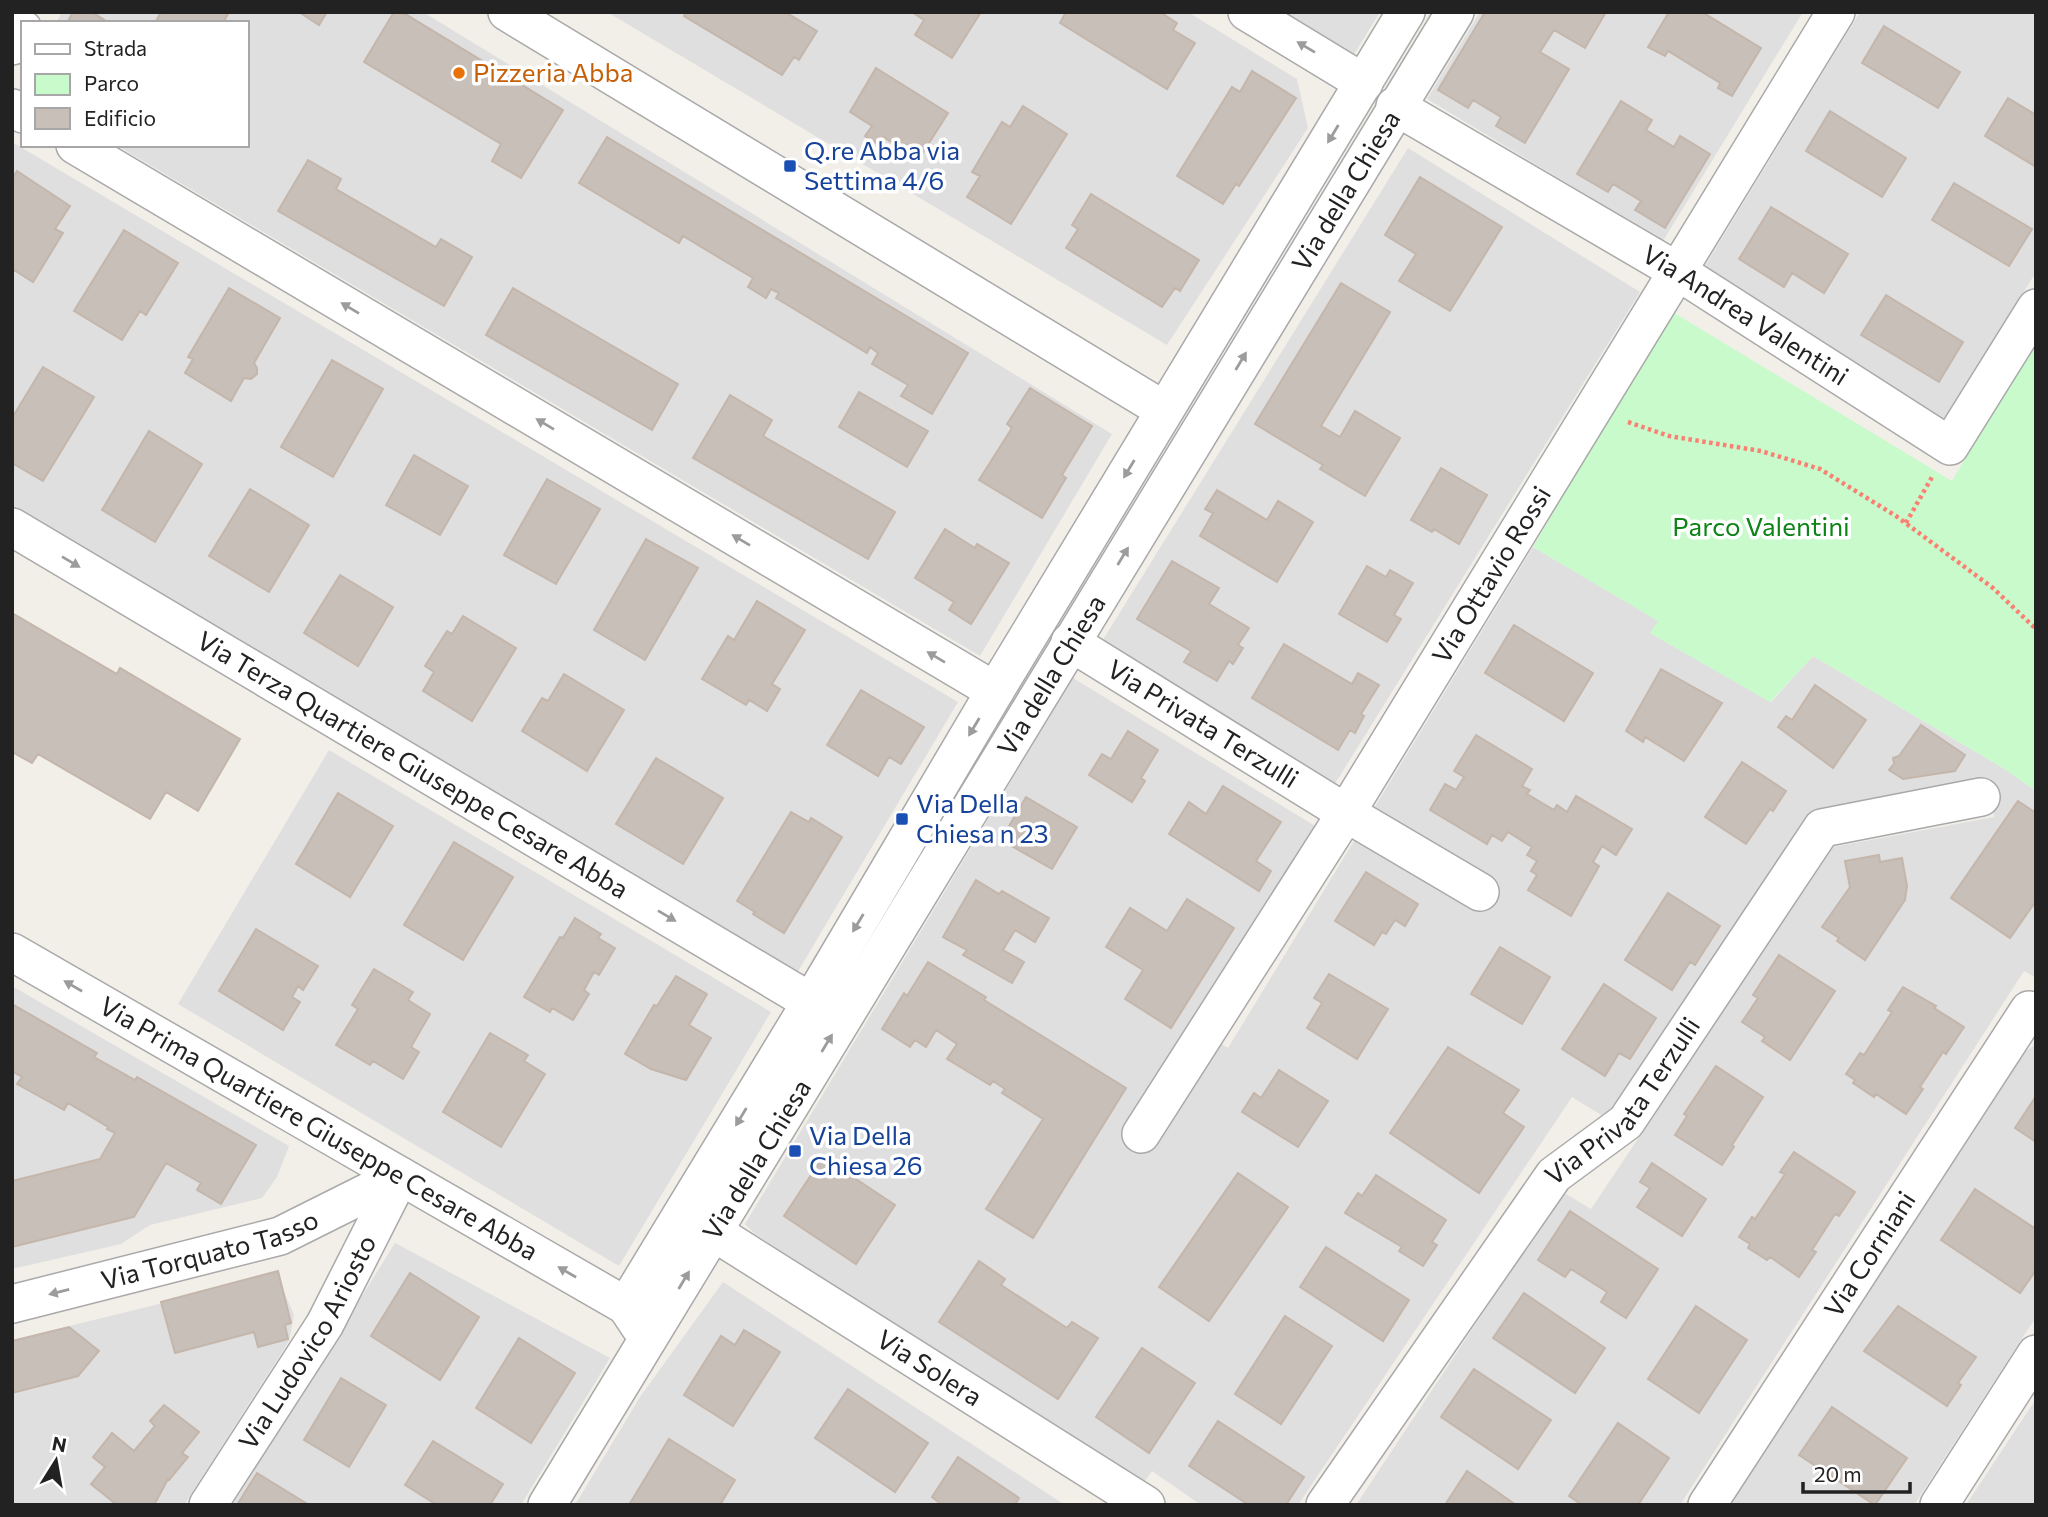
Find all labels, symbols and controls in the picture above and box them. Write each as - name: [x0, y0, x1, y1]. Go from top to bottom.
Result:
- legend: [21, 21, 248, 147]
- text: Strada: [84, 35, 147, 60]
- one-way arrow: [1296, 41, 1315, 54]
- place label: Pizzeria Abba: [473, 56, 633, 87]
- marker: Pizzeria Abba: [451, 65, 467, 81]
- text: Parco: [84, 70, 139, 95]
- street label: Via della Chiesa: [1284, 104, 1405, 276]
- text: Edificio: [84, 105, 156, 130]
- one-way arrow: [1326, 124, 1339, 143]
- place label: Q.re Abba via Settima 4/6: [804, 134, 960, 195]
- marker: Q.re Abba via Settima 4/6: [782, 158, 798, 174]
- street label: Via Andrea Valentini: [1638, 237, 1855, 391]
- one-way arrow: [340, 302, 359, 315]
- one-way arrow: [1234, 352, 1247, 371]
- one-way arrow: [536, 418, 555, 431]
- one-way arrow: [1123, 459, 1135, 478]
- street label: Via Ottavio Rossi: [1425, 480, 1556, 668]
- park label: Parco Valentini: [1672, 510, 1850, 541]
- one-way arrow: [731, 534, 750, 547]
- one-way arrow: [1116, 546, 1129, 565]
- one-way arrow: [61, 556, 80, 568]
- street label: Via della Chiesa: [990, 589, 1111, 761]
- street label: Via Terza Quartiere Giuseppe Cesare Abba: [192, 624, 635, 904]
- one-way arrow: [927, 650, 946, 663]
- street label: Via Privata Terzulli: [1102, 652, 1305, 794]
- one-way arrow: [968, 717, 981, 736]
- place label: Via Della Chiesa n 23: [916, 787, 1049, 848]
- marker: Via Della Chiesa n 23: [894, 811, 910, 827]
- one-way arrow: [657, 910, 676, 922]
- one-way arrow: [852, 913, 865, 932]
- one-way arrow: [63, 980, 82, 993]
- street label: Via Prima Quartiere Giuseppe Cesare Abba: [95, 989, 544, 1266]
- street label: Via Privata Terzulli: [1538, 1011, 1705, 1190]
- one-way arrow: [820, 1034, 833, 1053]
- street label: Via della Chiesa: [695, 1073, 816, 1245]
- one-way arrow: [735, 1108, 747, 1127]
- place label: Via Della Chiesa 26: [809, 1119, 923, 1180]
- marker: Via Della Chiesa 26: [787, 1143, 803, 1159]
- street label: Via Corniani: [1817, 1185, 1921, 1322]
- street label: Via Torquato Tasso: [98, 1202, 323, 1295]
- street label: Via Ludovico Ariosto: [231, 1229, 382, 1455]
- one-way arrow: [557, 1266, 576, 1278]
- one-way arrow: [677, 1271, 690, 1290]
- one-way arrow: [48, 1287, 70, 1298]
- street label: Via Solera: [872, 1322, 988, 1412]
- north arrow: [21, 1426, 91, 1496]
- text: N: [50, 1431, 69, 1456]
- scale bar: [1803, 1450, 1910, 1494]
- text: 20 m: [1814, 1461, 1862, 1486]

